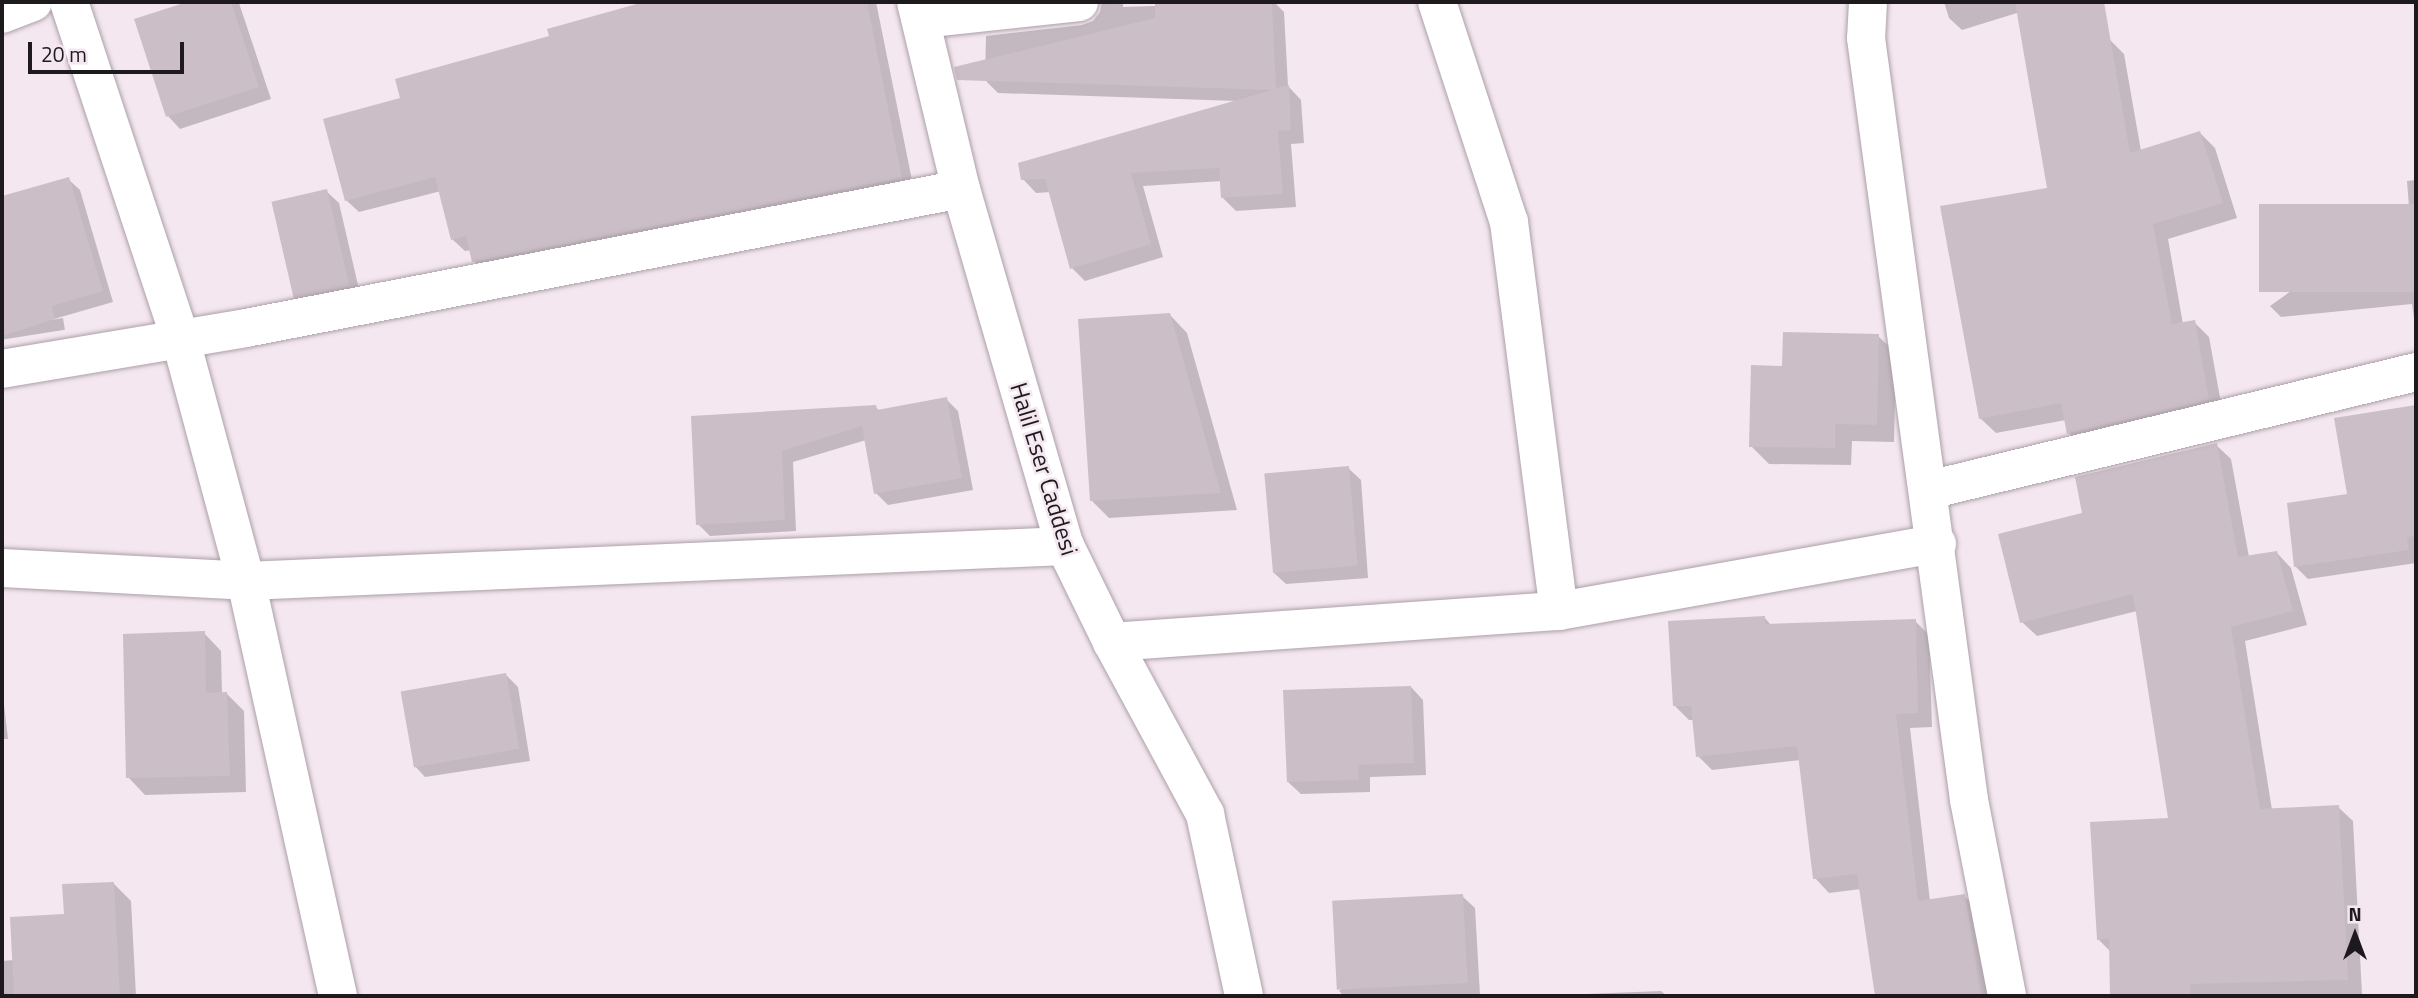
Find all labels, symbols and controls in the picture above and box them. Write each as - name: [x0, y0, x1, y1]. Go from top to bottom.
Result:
- scale bar: [32, 28, 187, 72]
- text: 20 m: [41, 38, 87, 70]
- street label: Halil Eser Caddesi: [1004, 379, 1084, 559]
- text: N: [2348, 899, 2362, 928]
- north arrow: [2320, 900, 2390, 970]

